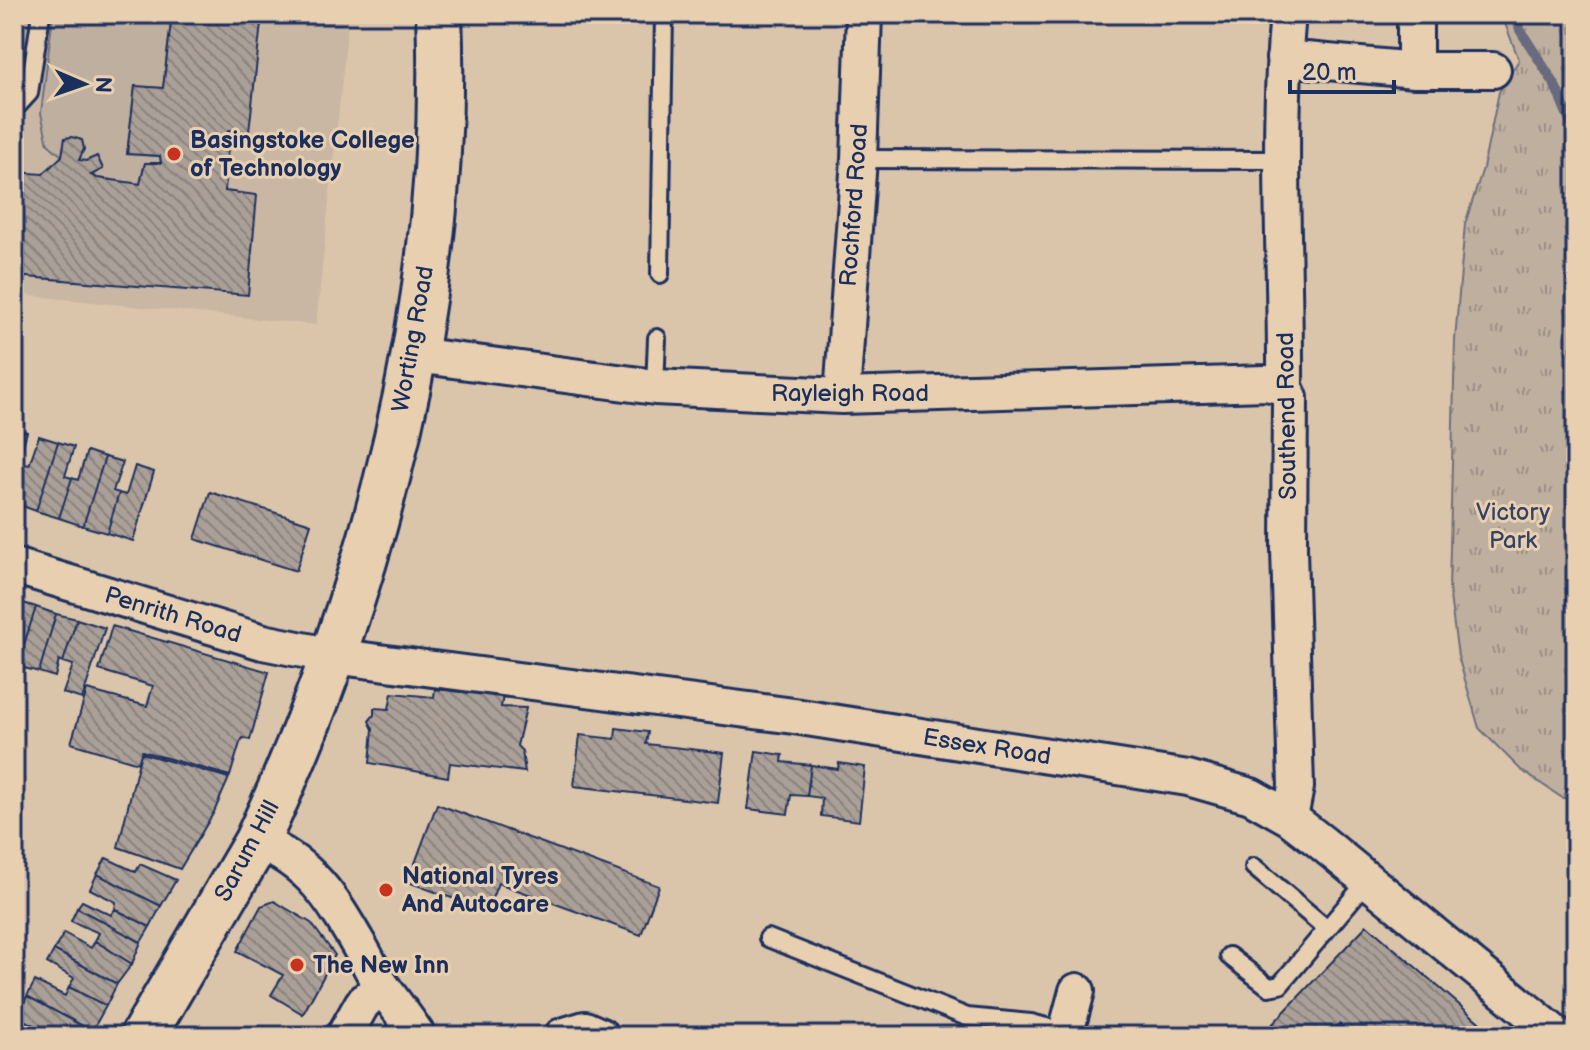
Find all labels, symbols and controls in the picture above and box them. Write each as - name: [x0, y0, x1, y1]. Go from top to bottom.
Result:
- north arrow: [44, 44, 124, 124]
- scale bar: [1290, 44, 1394, 94]
- text: 20 m: [1302, 58, 1357, 87]
- text: N: [89, 76, 116, 93]
- street label: Rochford Road: [834, 122, 874, 288]
- place label: Basingstoke College of Technology: [190, 126, 415, 183]
- marker: Basingstoke College of Technology: [165, 145, 183, 163]
- street label: Worting Road: [386, 264, 440, 414]
- street label: Southend Road: [1271, 332, 1303, 500]
- street label: Rayleigh Road: [771, 379, 929, 408]
- park label: Victory Park: [1476, 498, 1550, 555]
- street label: Penrith Road: [101, 580, 245, 650]
- street label: Essex Road: [921, 723, 1053, 771]
- street label: Sarum Hill: [208, 795, 286, 907]
- place label: National Tyres And Autocare: [401, 862, 559, 919]
- marker: National Tyres And Autocare: [377, 881, 395, 899]
- place label: The New Inn: [313, 951, 449, 980]
- marker: The New Inn: [288, 956, 306, 974]

